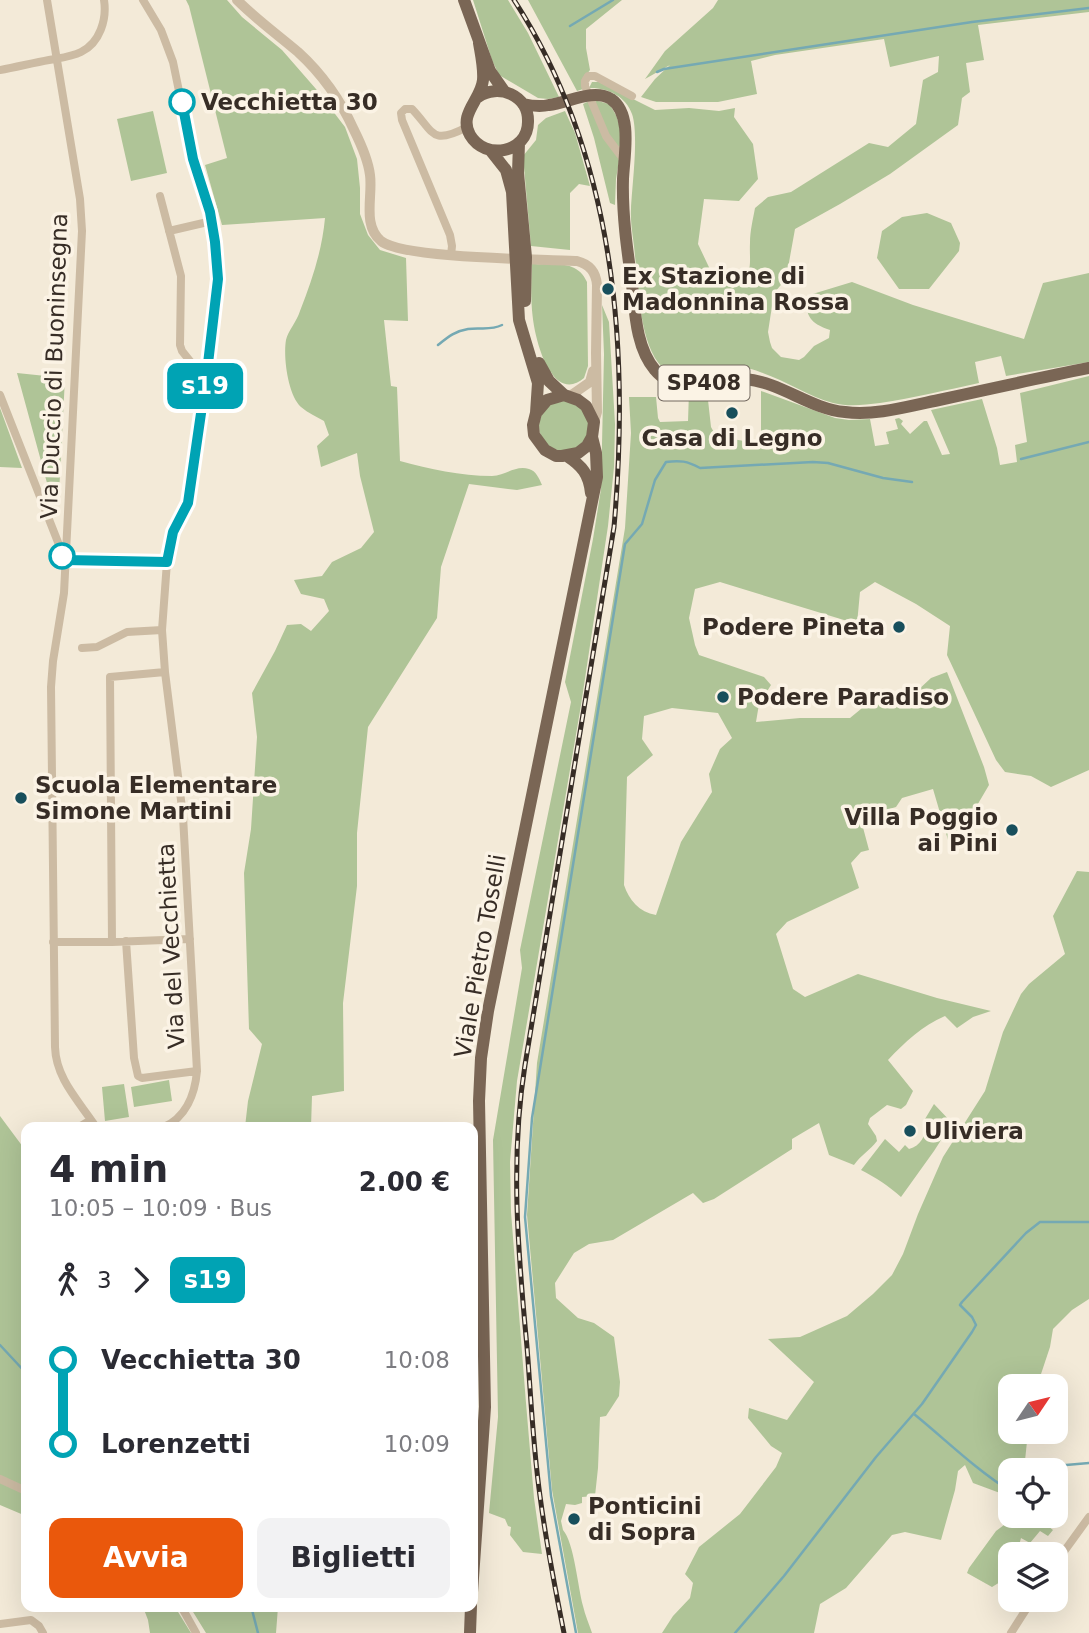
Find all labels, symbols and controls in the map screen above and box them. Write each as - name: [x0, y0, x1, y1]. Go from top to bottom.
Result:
- marker: Vecchietta 30: [169, 89, 195, 115]
- place label: Vecchietta 30: [201, 89, 378, 115]
- street label: Via Duccio di Buoninsegna: [36, 213, 72, 519]
- place label: Ex Stazione di Madonnina Rossa: [622, 263, 850, 315]
- marker: Ex Stazione di Madonnina Rossa: [600, 281, 616, 297]
- line badge: s19: [165, 363, 245, 409]
- road number: SP408: [658, 366, 750, 400]
- text: s19: [181, 372, 229, 400]
- marker: Casa di Legno: [724, 405, 740, 421]
- place label: Casa di Legno: [642, 425, 822, 451]
- unlabelled marker: [49, 543, 75, 569]
- place label: Podere Pineta: [702, 614, 885, 640]
- marker: Podere Pineta: [891, 619, 907, 635]
- place label: Podere Paradiso: [737, 684, 949, 710]
- marker: Podere Paradiso: [715, 689, 731, 705]
- place label: Scuola Elementare Simone Martini: [35, 772, 277, 824]
- marker: Scuola Elementare Simone Martini: [13, 790, 29, 806]
- place label: Villa Poggio ai Pini: [844, 804, 998, 856]
- marker: Villa Poggio ai Pini: [1004, 822, 1020, 838]
- street label: Via del Vecchietta: [153, 842, 189, 1050]
- street label: Viale Pietro Toselli: [449, 852, 511, 1060]
- place label: Uliviera: [924, 1118, 1024, 1144]
- marker: Uliviera: [902, 1123, 918, 1139]
- text: 4 min: [49, 1147, 168, 1191]
- text: 2.00 €: [359, 1167, 450, 1197]
- text: 10:05 – 10:09 · Bus: [49, 1195, 272, 1221]
- icon: walk: [49, 1261, 87, 1299]
- icon: forward: [122, 1261, 160, 1299]
- text: s19: [184, 1266, 231, 1294]
- text: 3: [97, 1267, 112, 1293]
- text: Vecchietta 30: [101, 1345, 301, 1375]
- text: 10:08: [384, 1347, 450, 1373]
- north arrow: [998, 1374, 1068, 1444]
- map controls: [998, 1374, 1068, 1612]
- text: Lorenzetti: [101, 1429, 251, 1459]
- text: 10:09: [384, 1431, 450, 1457]
- button: locate: [998, 1458, 1068, 1528]
- place label: Ponticini di Sopra: [588, 1493, 702, 1545]
- marker: Ponticini di Sopra: [566, 1511, 582, 1527]
- button: Avvia: [49, 1518, 243, 1598]
- button: Biglietti: [257, 1518, 450, 1598]
- button: layers: [998, 1542, 1068, 1612]

